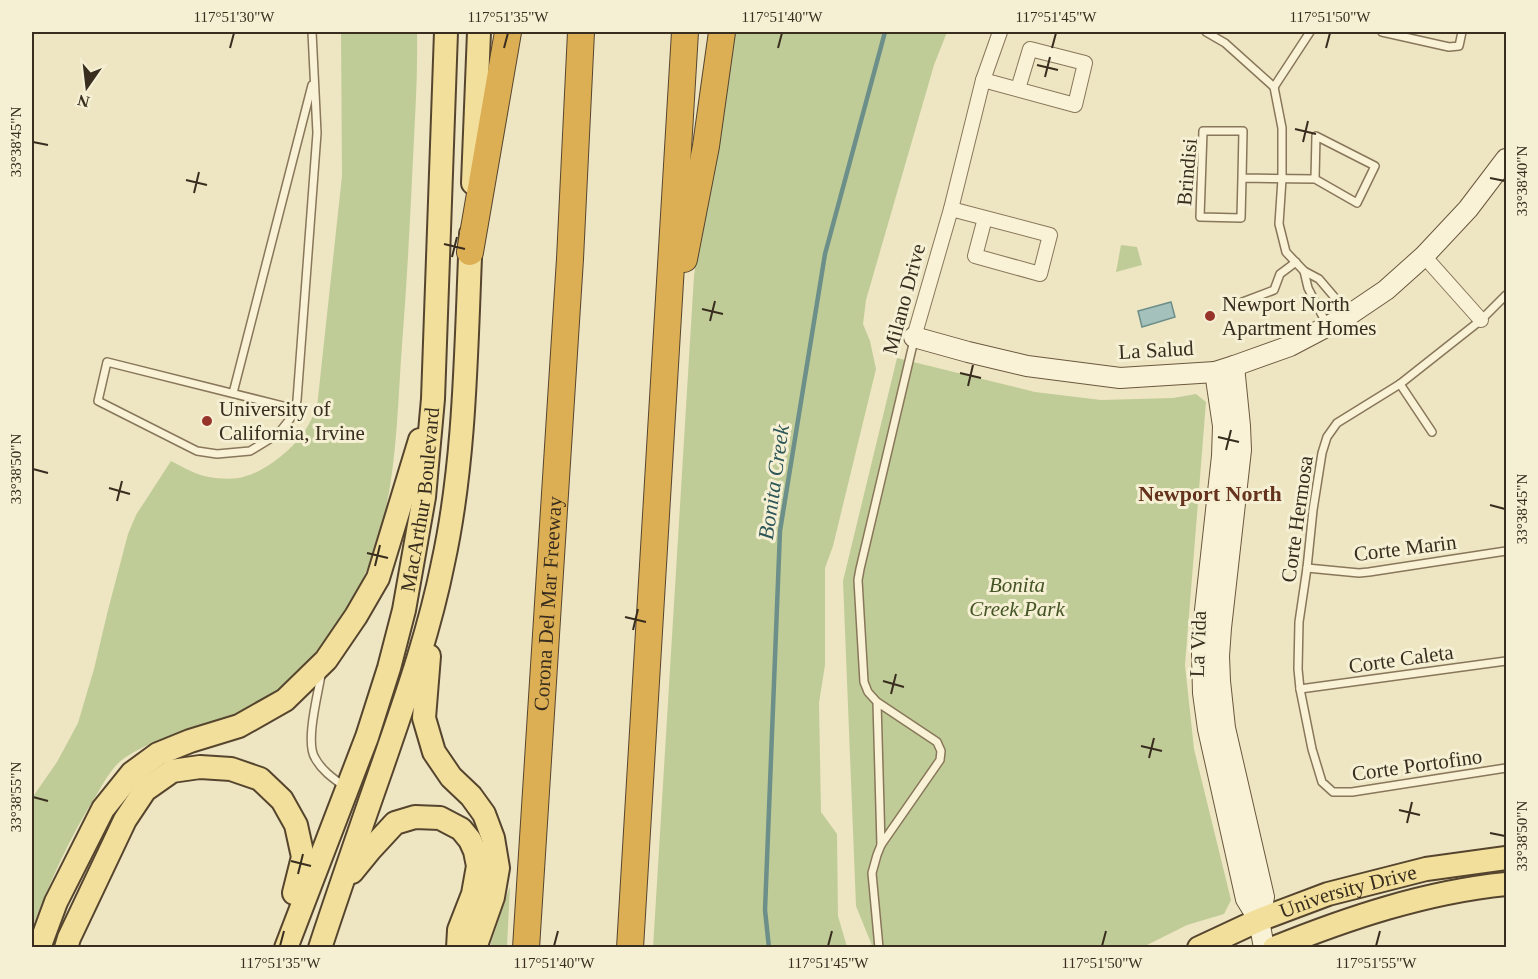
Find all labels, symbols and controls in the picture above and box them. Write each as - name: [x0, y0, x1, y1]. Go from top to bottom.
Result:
- text: 117°51'30"W: [194, 9, 275, 25]
- text: 117°51'35"W: [468, 9, 549, 25]
- text: 117°51'40"W: [742, 9, 823, 25]
- text: 117°51'45"W: [1016, 9, 1097, 25]
- text: 117°51'50"W: [1290, 9, 1371, 25]
- north arrow: [57, 57, 117, 117]
- text: N: [75, 91, 91, 111]
- text: 33°38'45"N: [8, 107, 24, 177]
- street label: Brindisi: [1172, 137, 1202, 207]
- text: 33°38'40"N: [1514, 146, 1530, 216]
- street label: Milano Drive: [878, 241, 930, 357]
- place label: Newport North Apartment Homes: [1222, 292, 1377, 340]
- marker: Newport North Apartment Homes: [1203, 309, 1217, 323]
- street label: La Salud: [1118, 336, 1195, 364]
- place label: University of California, Irvine: [219, 397, 365, 445]
- street label: MacArthur Boulevard: [395, 406, 444, 594]
- marker: University of California, Irvine: [200, 414, 214, 428]
- water label: Bonita Creek: [753, 422, 794, 541]
- text: 33°38'50"N: [8, 434, 24, 504]
- street label: Corte Hermosa: [1276, 453, 1318, 584]
- text: 33°38'45"N: [1514, 474, 1530, 544]
- district label: Newport North: [1138, 481, 1282, 506]
- street label: Corona Del Mar Freeway: [529, 495, 567, 712]
- street label: Corte Marin: [1352, 530, 1458, 566]
- park label: Bonita Creek Park: [969, 573, 1065, 621]
- street label: La Vida: [1185, 610, 1211, 678]
- street label: Corte Caleta: [1347, 640, 1456, 678]
- street label: Corte Portofino: [1350, 744, 1484, 786]
- text: 33°38'55"N: [8, 762, 24, 832]
- text: 33°38'50"N: [1514, 801, 1530, 871]
- street label: University Drive: [1276, 860, 1419, 923]
- text: 117°51'35"W: [240, 955, 321, 971]
- text: 117°51'40"W: [514, 955, 595, 971]
- text: 117°51'45"W: [788, 955, 869, 971]
- text: 117°51'50"W: [1062, 955, 1143, 971]
- text: 117°51'55"W: [1336, 955, 1417, 971]

